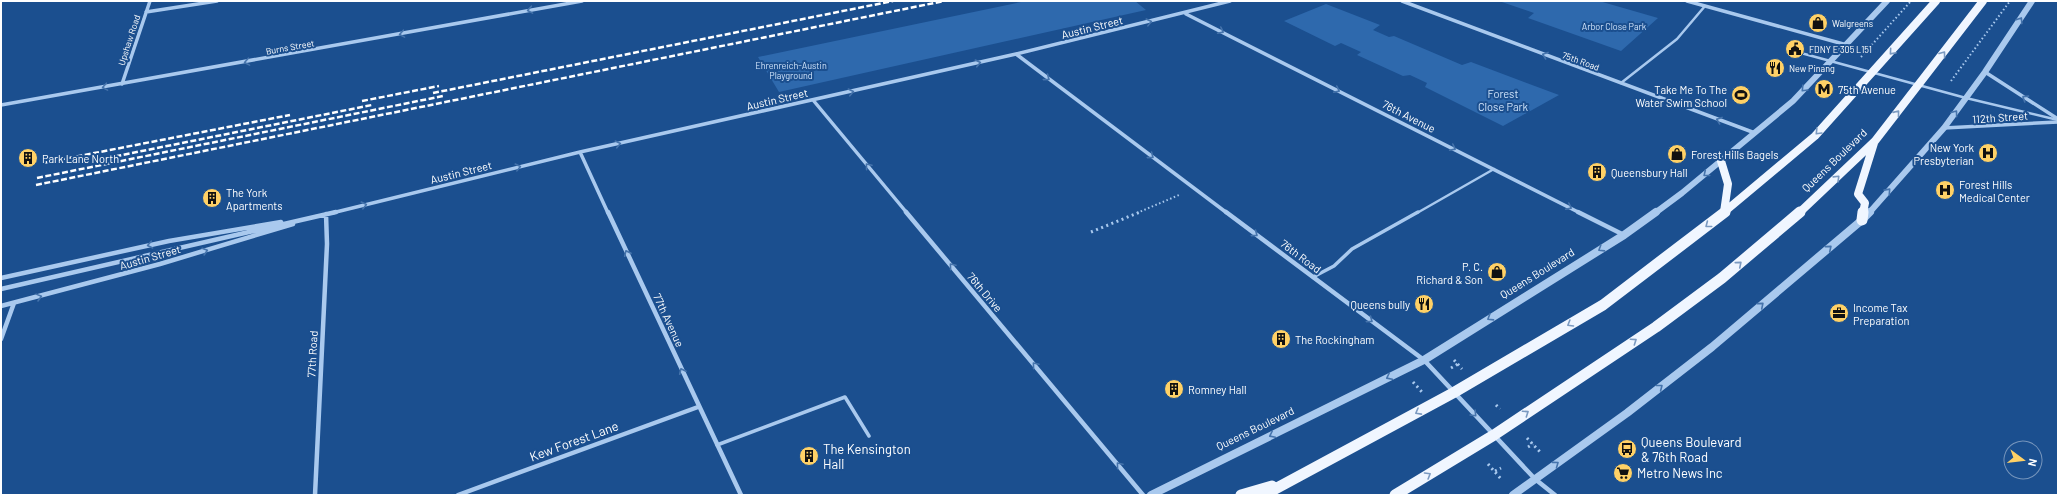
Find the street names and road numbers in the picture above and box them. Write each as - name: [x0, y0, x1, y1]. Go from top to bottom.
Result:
- street label: Upshaw Road: [116, 13, 142, 67]
- street label: Austin Street: [1060, 13, 1124, 41]
- street label: Burns Street: [265, 37, 315, 57]
- street label: 75th Road: [1561, 49, 1601, 73]
- street label: Austin Street: [745, 86, 809, 112]
- street label: 76th Avenue: [1380, 97, 1438, 135]
- street label: 112th Street: [1972, 109, 2028, 125]
- street label: Queens Boulevard: [1799, 126, 1869, 194]
- street label: Austin Street: [429, 158, 493, 186]
- street label: 76th Road: [1278, 237, 1324, 275]
- street label: Austin Street: [118, 242, 182, 272]
- street label: Queens Boulevard: [1497, 245, 1577, 301]
- street label: 76th Drive: [965, 270, 1005, 314]
- street label: 77th Avenue: [651, 291, 687, 349]
- street label: 77th Road: [304, 330, 320, 378]
- street label: Queens Boulevard: [1214, 404, 1296, 452]
- street label: Kew Forest Lane: [527, 417, 621, 464]

